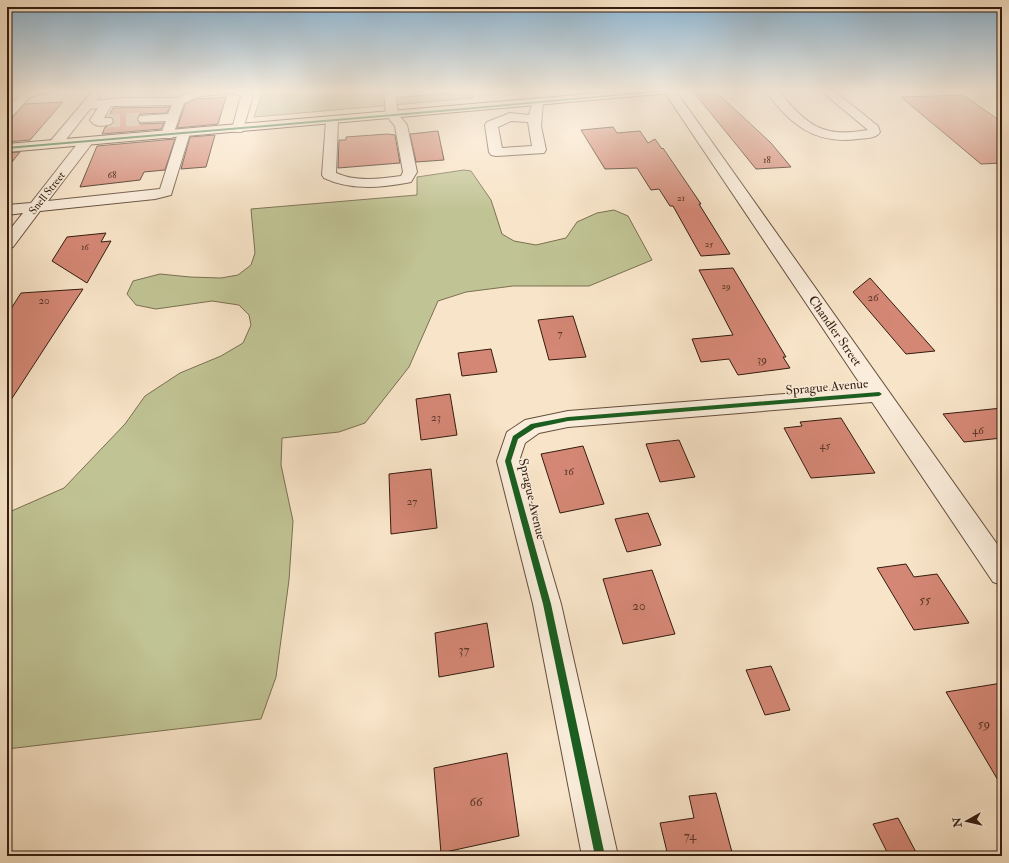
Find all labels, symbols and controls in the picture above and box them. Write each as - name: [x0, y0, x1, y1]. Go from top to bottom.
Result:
- house number: 18: [763, 155, 771, 166]
- street label: Snell Street: [26, 169, 68, 217]
- house number: 68: [108, 170, 116, 181]
- house number: 21: [677, 193, 685, 204]
- house number: 25: [705, 239, 713, 250]
- house number: 16: [81, 242, 89, 253]
- house number: 29: [721, 281, 731, 292]
- house number: 26: [867, 291, 880, 304]
- street label: Chandler Street: [805, 293, 865, 369]
- house number: 20: [38, 294, 50, 307]
- house number: 7: [557, 327, 563, 340]
- house number: 39: [757, 353, 767, 366]
- street label: Sprague Avenue: [785, 375, 870, 400]
- house number: 23: [431, 411, 441, 424]
- house number: 46: [972, 424, 985, 437]
- house number: 45: [820, 439, 831, 452]
- street label: Sprague Avenue: [514, 457, 549, 542]
- house number: 16: [564, 465, 575, 478]
- house number: 27: [407, 495, 417, 508]
- house number: 55: [919, 592, 931, 608]
- house number: 20: [632, 598, 646, 614]
- house number: 37: [459, 642, 470, 658]
- house number: 59: [978, 716, 990, 732]
- house number: 66: [469, 794, 484, 810]
- north arrow: [947, 801, 987, 841]
- text: N: [950, 815, 965, 829]
- house number: 74: [684, 828, 697, 844]

